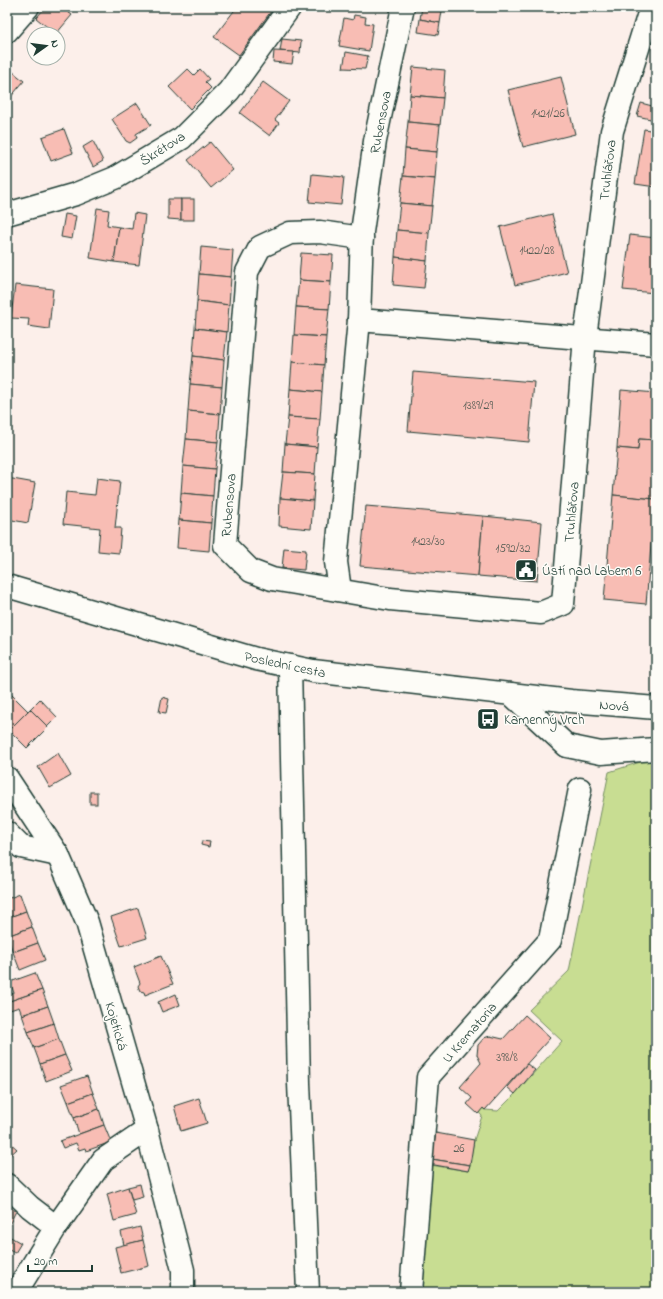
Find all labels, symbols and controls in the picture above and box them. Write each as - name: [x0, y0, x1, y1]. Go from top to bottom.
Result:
- north arrow: [26, 26, 66, 66]
- text: N: [46, 38, 63, 49]
- street label: Rubensova: [365, 89, 398, 156]
- house number: 1421/26: [531, 105, 565, 123]
- street label: Škrétova: [136, 127, 190, 172]
- street label: Truhlářova: [594, 139, 623, 202]
- house number: 1422/28: [520, 242, 555, 260]
- house number: 1389/29: [463, 397, 493, 415]
- street label: Rubensova: [216, 473, 243, 538]
- street label: Truhlářova: [559, 481, 586, 543]
- house number: 1423/30: [411, 533, 445, 551]
- house number: 1592/32: [496, 540, 530, 558]
- public building icon: Ústí nad Labem 6: [513, 557, 539, 583]
- place label: Ústí nad Labem 6: [542, 561, 641, 582]
- street label: Poslední cesta: [242, 647, 327, 684]
- street label: Nová: [599, 695, 629, 718]
- bus stop icon: Kamenný Vrch: [475, 706, 501, 732]
- place label: Kamenný Vrch: [504, 710, 584, 732]
- street label: U Krematoria: [438, 998, 503, 1068]
- street label: Kojetická: [99, 1000, 132, 1053]
- house number: 398/8: [496, 1049, 518, 1067]
- house number: 26: [453, 1140, 465, 1158]
- scale bar: [28, 1247, 92, 1273]
- text: 20 m: [34, 1253, 57, 1271]

